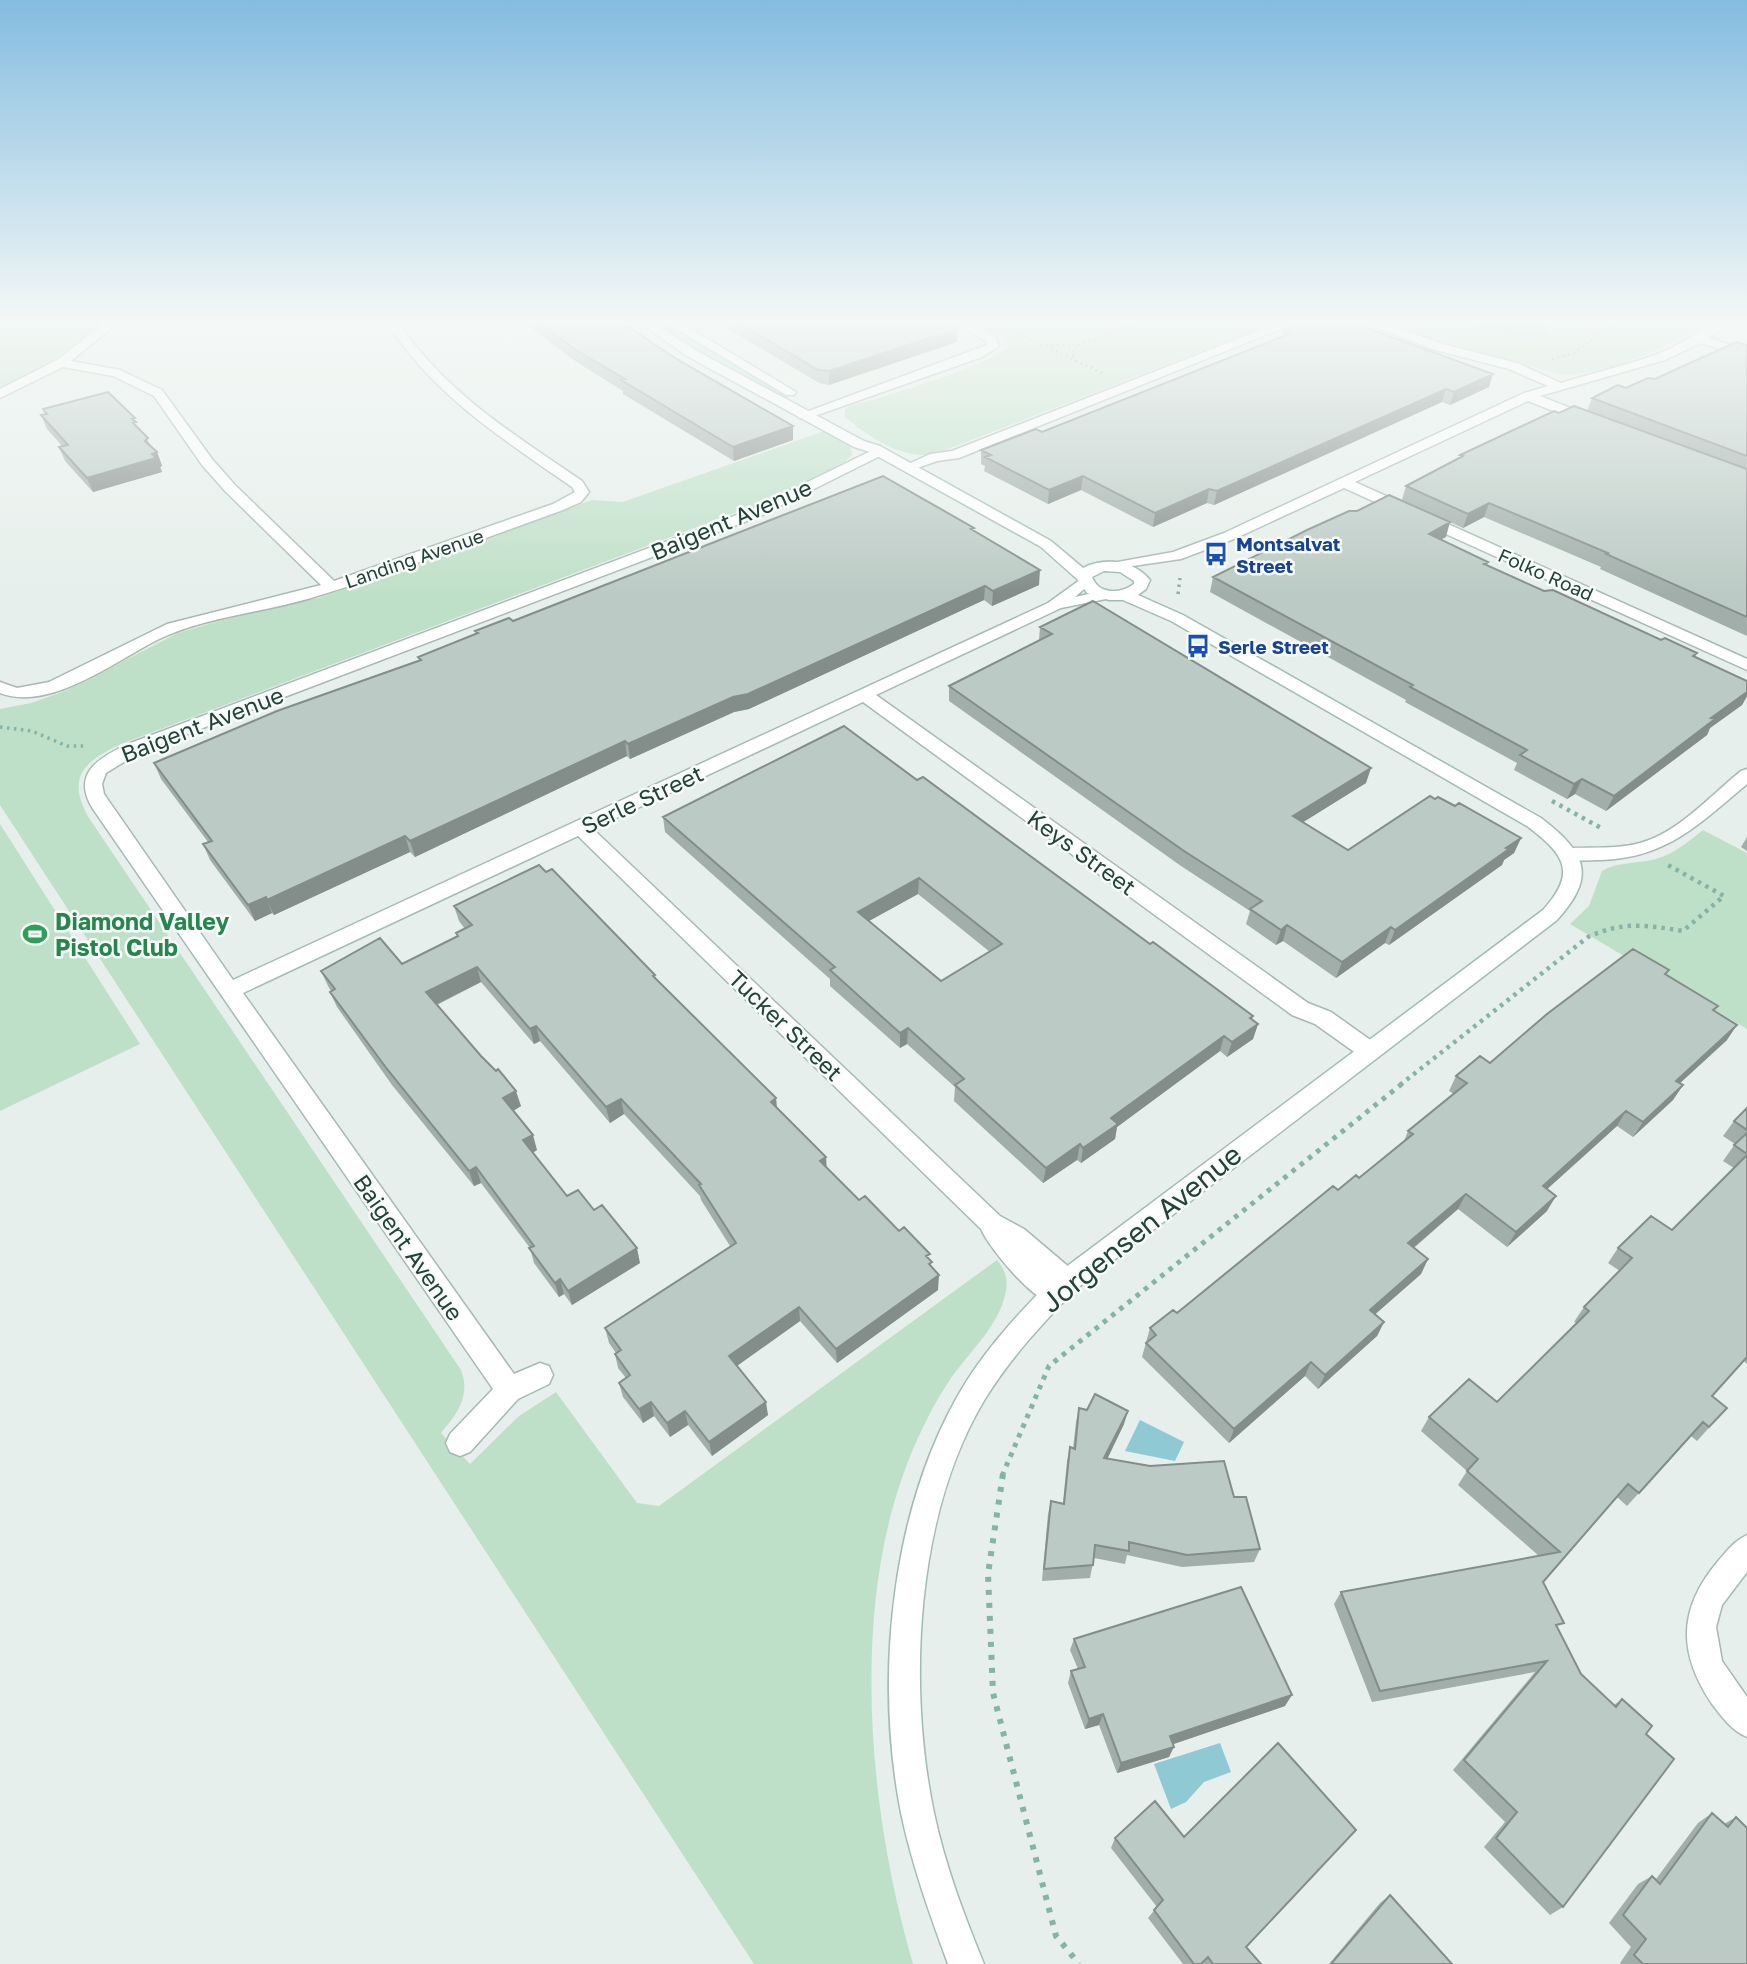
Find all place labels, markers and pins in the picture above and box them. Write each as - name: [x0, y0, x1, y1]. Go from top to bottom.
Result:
- place label: Montsalvat Street: [1236, 532, 1341, 577]
- bus stop icon: Montsalvat Street: [1202, 540, 1230, 568]
- bus stop icon: Serle Street: [1184, 632, 1212, 660]
- place label: Serle Street: [1218, 635, 1329, 658]
- place label: Diamond Valley Pistol Club: [55, 907, 229, 961]
- sports icon: Diamond Valley Pistol Club: [21, 920, 49, 948]

